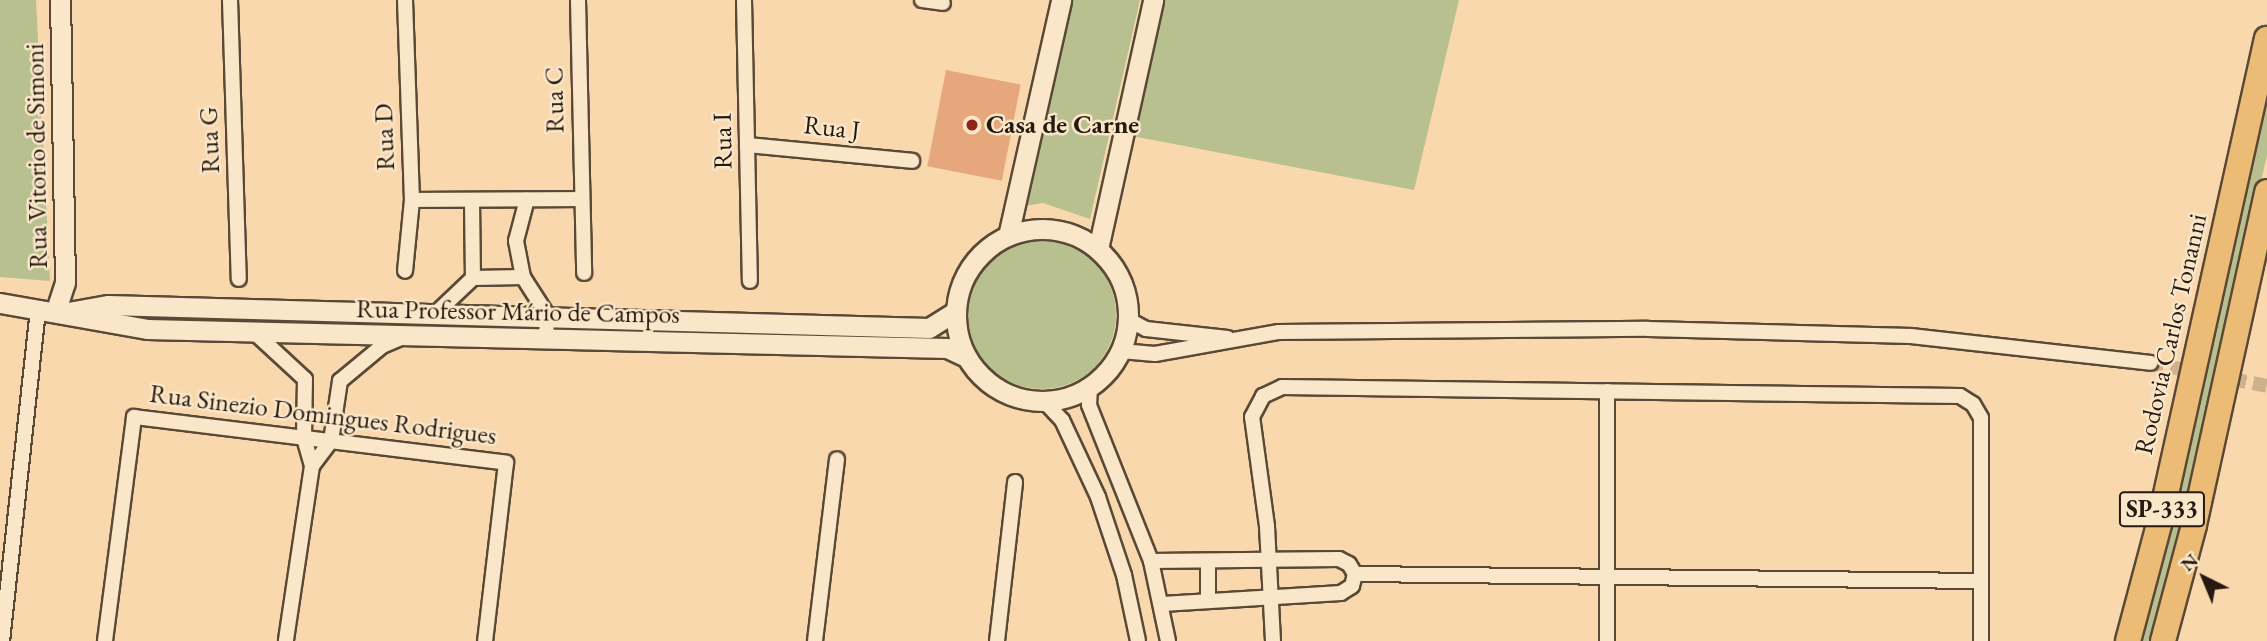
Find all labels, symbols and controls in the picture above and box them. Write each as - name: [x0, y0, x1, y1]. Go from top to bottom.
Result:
- street label: Rua Vitorio de Simoni: [19, 43, 55, 269]
- street label: Rua C: [539, 67, 571, 133]
- street label: Rua D: [368, 103, 402, 171]
- street label: Rua G: [193, 106, 227, 174]
- place label: Casa de Carne: [986, 109, 1139, 141]
- street label: Rua J: [802, 110, 862, 146]
- street label: Rua I: [707, 112, 739, 170]
- marker: Casa de Carne: [964, 117, 980, 133]
- street label: Rodovia Carlos Tonanni: [2128, 211, 2214, 457]
- street label: Rua Professor Mário de Campos: [356, 294, 680, 330]
- street label: Rua Sinezio Domingues Rodrigues: [148, 378, 498, 452]
- road number: SP-333: [2118, 488, 2206, 530]
- north arrow: [2169, 543, 2239, 613]
- text: N: [2175, 548, 2203, 577]

